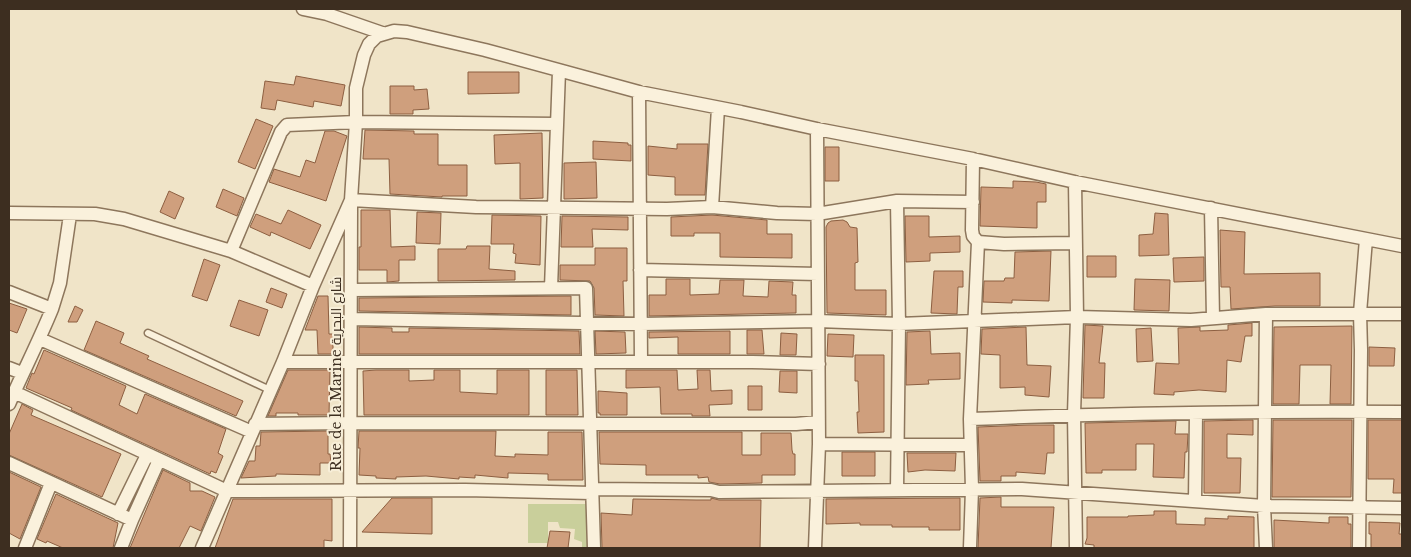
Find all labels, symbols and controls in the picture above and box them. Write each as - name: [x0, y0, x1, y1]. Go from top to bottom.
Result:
- street label: Rue de la Marine شارع البحرية: [327, 277, 345, 471]

